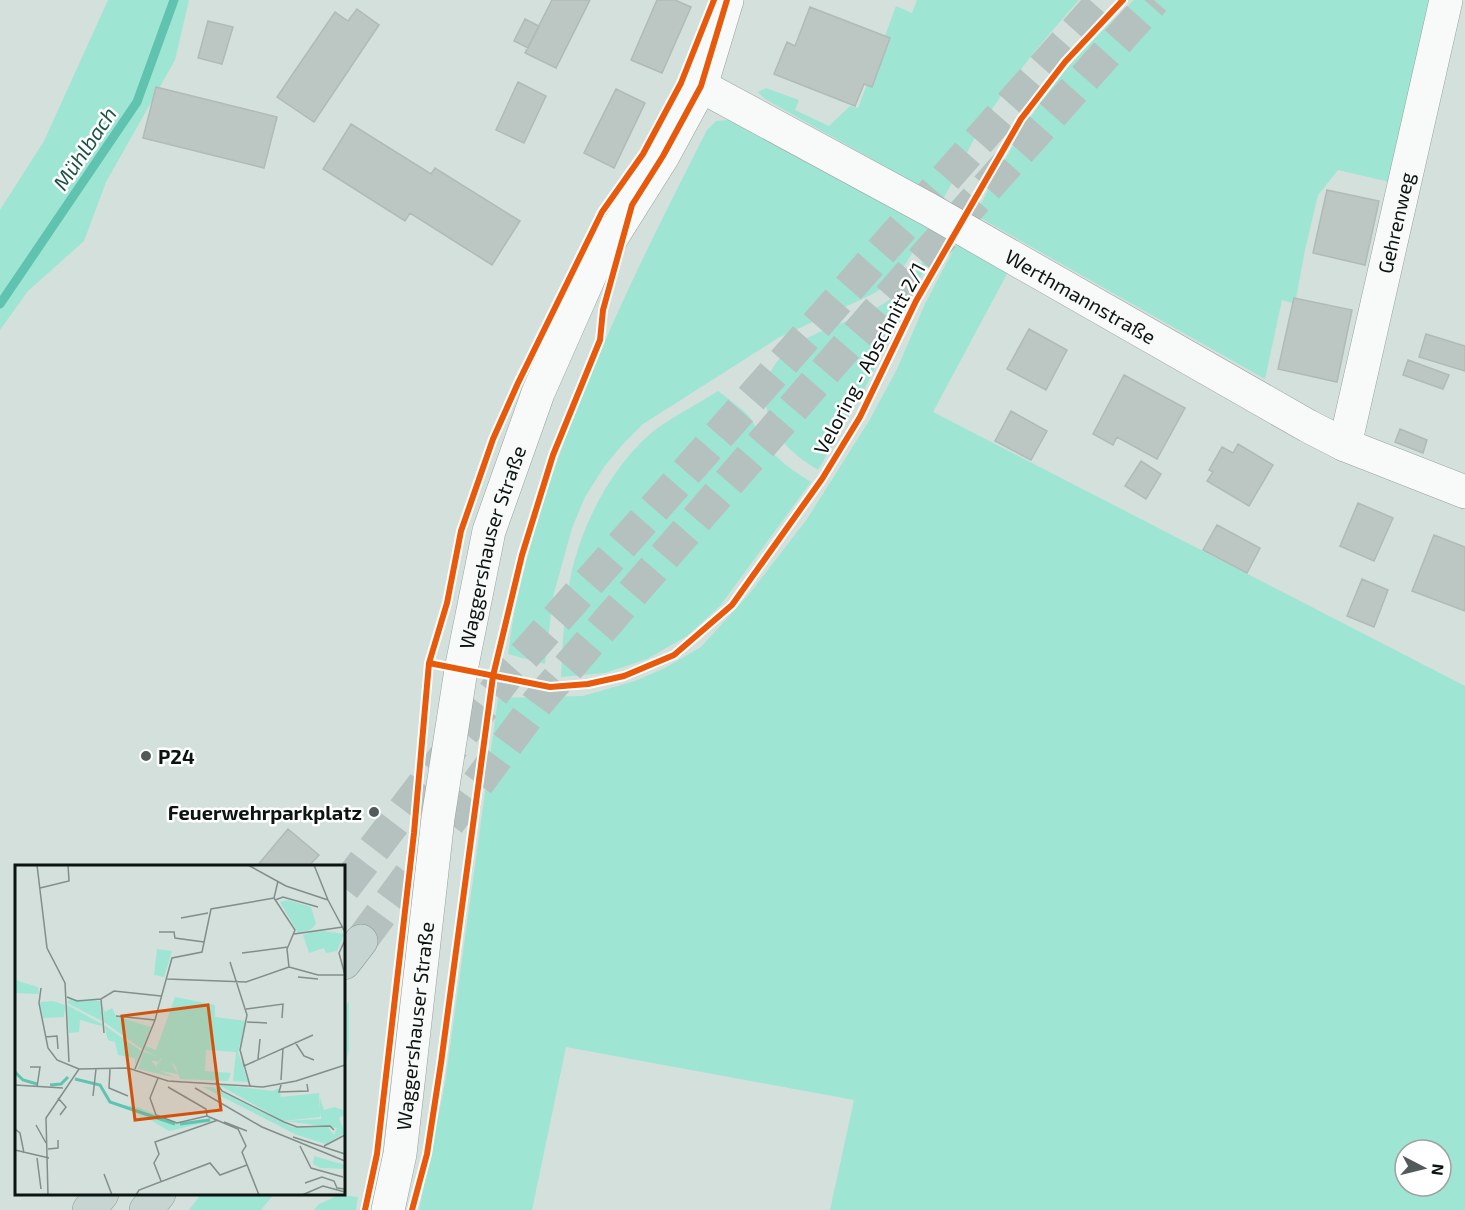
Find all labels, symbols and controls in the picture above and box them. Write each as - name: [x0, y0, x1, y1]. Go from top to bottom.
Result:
- water label: Mühlbach: [47, 102, 121, 194]
- street label: Gehrenweg: [1372, 170, 1419, 276]
- street label: Werthmannstraße: [1001, 244, 1160, 349]
- street label: Veloring - Abschnitt 2/1: [808, 258, 930, 458]
- street label: Waggershauser Straße: [454, 442, 530, 651]
- place label: P24: [158, 744, 195, 768]
- marker: P24: [139, 749, 153, 763]
- place label: Feuerwehrparkplatz: [168, 800, 362, 824]
- marker: Feuerwehrparkplatz: [367, 805, 381, 819]
- inset map: [15, 865, 345, 1195]
- street label: Waggershauser Straße: [391, 920, 438, 1132]
- north arrow: [1393, 1138, 1453, 1198]
- text: N: [1428, 1163, 1449, 1177]

